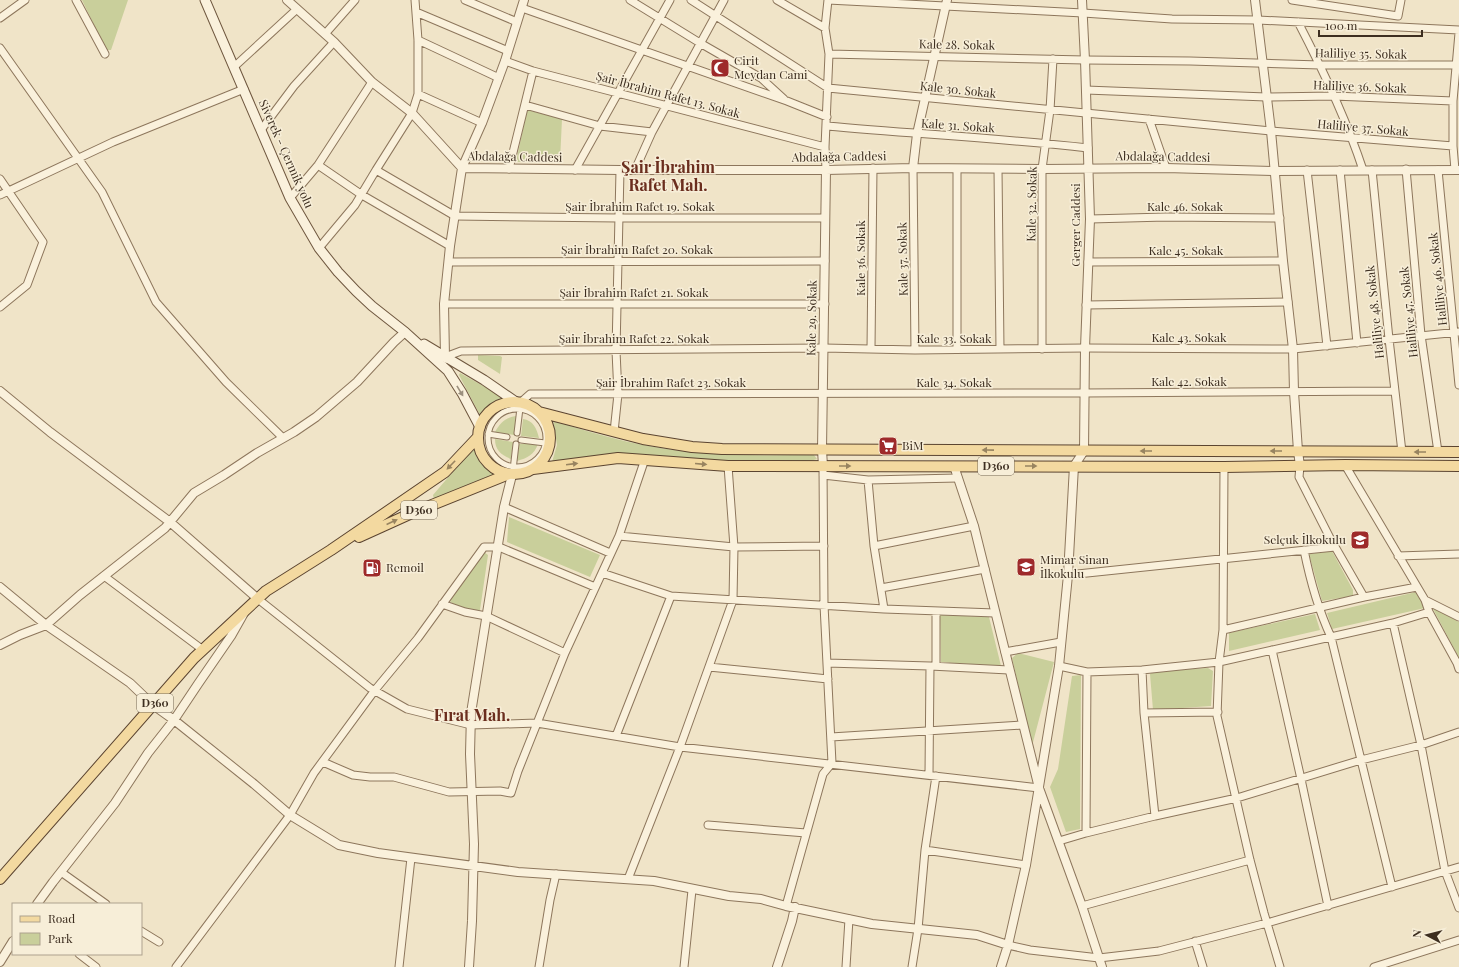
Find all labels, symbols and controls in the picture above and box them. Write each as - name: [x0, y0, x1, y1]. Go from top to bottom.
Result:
- scale bar: [1319, 12, 1422, 38]
- text: 100 m: [1325, 17, 1358, 33]
- street label: Kale 28. Sokak: [919, 35, 996, 53]
- street label: Haliliye 35. Sokak: [1315, 44, 1408, 62]
- place label: Cirit Meydan Cami: [734, 52, 808, 82]
- mosque icon: Cirit Meydan Cami: [709, 57, 731, 79]
- street label: Şair İbrahim Rafet 13. Sokak: [594, 67, 743, 121]
- street label: Haliliye 36. Sokak: [1313, 76, 1407, 96]
- street label: Kale 30. Sokak: [919, 77, 998, 101]
- street label: Siverek - Çermik yolu: [256, 97, 318, 210]
- street label: Kale 31. Sokak: [921, 114, 996, 136]
- street label: Haliliye 37. Sokak: [1317, 115, 1410, 139]
- street label: Abdalağa Caddesi: [466, 147, 563, 165]
- street label: Abdalağa Caddesi: [790, 147, 887, 165]
- street label: Abdalağa Caddesi: [1114, 147, 1211, 165]
- district label: Şair İbrahim Rafet Mah.: [621, 156, 715, 195]
- street label: Kale 32. Sokak: [1022, 166, 1040, 242]
- street label: Gerger Caddesi: [1067, 183, 1083, 267]
- street label: Şair İbrahim Rafet 19. Sokak: [565, 198, 715, 214]
- street label: Kale 46. Sokak: [1147, 198, 1223, 214]
- street label: Kale 36. Sokak: [852, 220, 868, 296]
- street label: Kale 37. Sokak: [893, 221, 911, 296]
- street label: Haliliye 46. Sokak: [1424, 231, 1450, 327]
- street label: Şair İbrahim Rafet 20. Sokak: [561, 241, 713, 257]
- street label: Kale 45. Sokak: [1149, 242, 1224, 258]
- street label: Haliliye 48. Sokak: [1361, 264, 1387, 360]
- street label: Haliliye 47. Sokak: [1395, 265, 1421, 359]
- street label: Kale 29. Sokak: [802, 279, 820, 356]
- street label: Şair İbrahim Rafet 21. Sokak: [559, 284, 709, 300]
- street label: Kale 43. Sokak: [1151, 329, 1227, 345]
- street label: Şair İbrahim Rafet 22. Sokak: [559, 330, 710, 346]
- street label: Kale 33. Sokak: [916, 330, 992, 346]
- street label: Kale 42. Sokak: [1151, 373, 1227, 389]
- street label: Şair İbrahim Rafet 23. Sokak: [596, 374, 746, 390]
- street label: Kale 34. Sokak: [916, 374, 992, 390]
- one-way arrow: [457, 385, 464, 397]
- supermarket icon: BiM: [877, 435, 899, 457]
- place label: BiM: [902, 437, 923, 453]
- one-way arrow: [981, 447, 994, 453]
- one-way arrow: [1139, 448, 1152, 454]
- one-way arrow: [1269, 448, 1282, 454]
- one-way arrow: [1413, 449, 1426, 455]
- road number: D360: [978, 457, 1014, 475]
- one-way arrow: [446, 460, 456, 470]
- one-way arrow: [695, 460, 707, 467]
- one-way arrow: [566, 461, 578, 467]
- one-way arrow: [839, 463, 852, 469]
- one-way arrow: [1025, 463, 1038, 469]
- road number: D360: [401, 501, 437, 519]
- one-way arrow: [387, 519, 398, 525]
- school or university icon: Selçuk İlkokulu: [1349, 529, 1371, 551]
- place label: Selçuk İlkokulu: [1264, 531, 1346, 547]
- place label: Mimar Sinan İlkokulu: [1040, 551, 1109, 581]
- school or university icon: Mimar Sinan İlkokulu: [1015, 556, 1037, 578]
- fuel station icon: Remoil: [361, 557, 383, 579]
- place label: Remoil: [386, 559, 425, 575]
- road number: D360: [137, 694, 173, 712]
- district label: Fırat Mah.: [434, 704, 510, 725]
- legend: [12, 903, 142, 955]
- text: Road: [48, 910, 75, 926]
- north arrow: [1407, 915, 1447, 955]
- text: N: [1409, 929, 1425, 939]
- text: Park: [48, 930, 73, 946]

